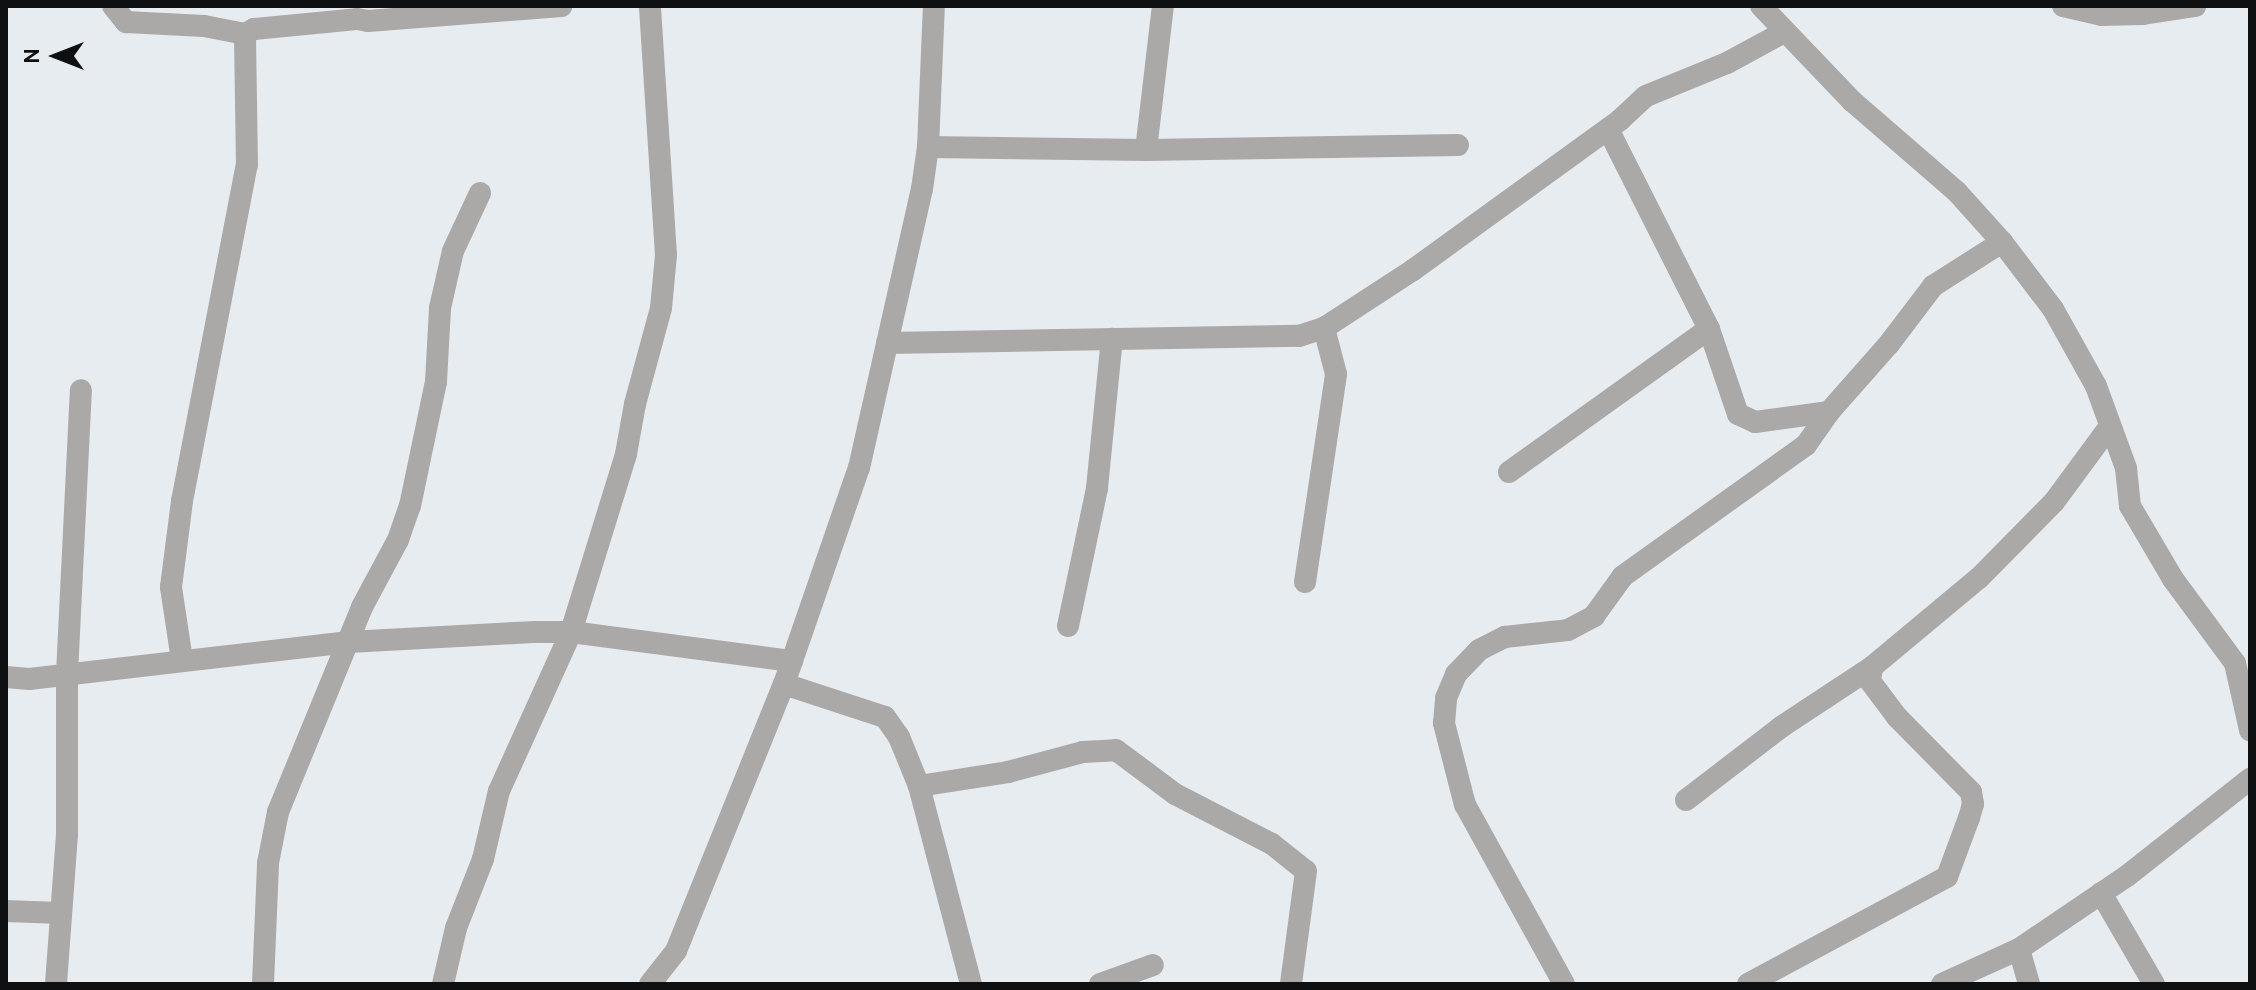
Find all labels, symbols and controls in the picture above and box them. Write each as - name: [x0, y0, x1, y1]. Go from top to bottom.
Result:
- north arrow: [16, 16, 96, 96]
- text: N: [18, 48, 45, 64]

